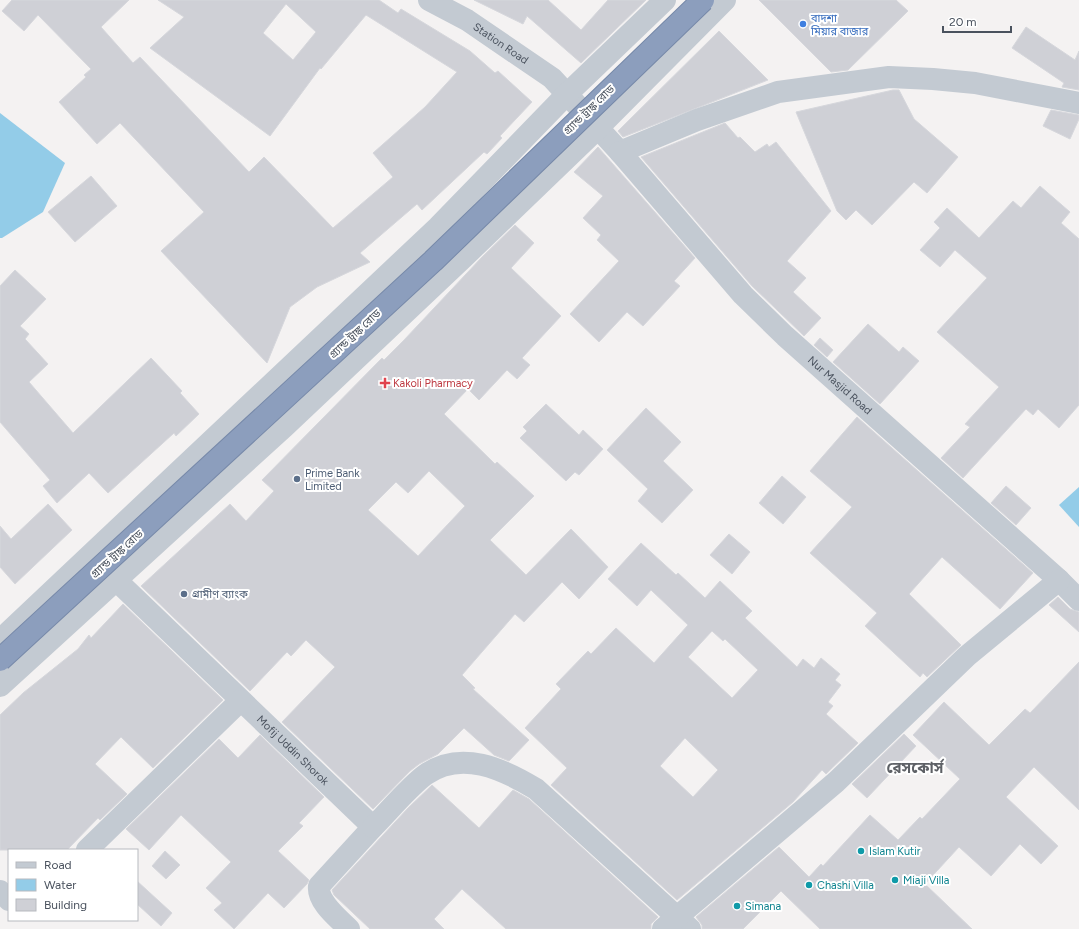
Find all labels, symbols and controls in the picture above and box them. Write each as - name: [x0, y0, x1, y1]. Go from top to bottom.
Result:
- scale bar: [943, 8, 1011, 34]
- place label: বাদশা মিয়ার বাজার: [810, 12, 869, 38]
- text: 20 m: [949, 15, 977, 29]
- marker: বাদশা মিয়ার বাজার: [798, 19, 808, 29]
- street label: Station Road: [471, 20, 531, 67]
- street label: গ্র্যান্ড ট্রাঙ্ক রোড: [561, 82, 617, 137]
- street label: গ্র্যান্ড ট্রাঙ্ক রোড: [327, 307, 384, 361]
- street label: Nur Masjid Road: [805, 353, 875, 417]
- place label: Kakoli Pharmacy: [393, 377, 473, 390]
- marker: Kakoli Pharmacy: [380, 378, 390, 388]
- place label: Prime Bank Limited: [305, 467, 360, 493]
- marker: Prime Bank Limited: [292, 474, 302, 484]
- street label: গ্র্যান্ড ট্রাঙ্ক রোড: [88, 527, 146, 581]
- place label: গ্রামীণ ব্যাংক: [192, 588, 248, 601]
- marker: গ্রামীণ ব্যাংক: [179, 589, 189, 599]
- street label: Mofij Uddin Shorok: [254, 713, 332, 788]
- district label: রেসকোর্স: [887, 758, 944, 777]
- place label: Islam Kutir: [869, 845, 921, 858]
- marker: Islam Kutir: [856, 846, 866, 856]
- legend: [8, 849, 138, 921]
- text: Road: [44, 858, 72, 872]
- place label: Miaji Villa: [903, 874, 949, 887]
- marker: Miaji Villa: [890, 875, 900, 885]
- text: Water: [44, 878, 76, 892]
- place label: Chashi Villa: [817, 879, 874, 892]
- marker: Chashi Villa: [804, 880, 814, 890]
- text: Building: [44, 898, 87, 912]
- place label: Simana: [745, 900, 781, 913]
- marker: Simana: [732, 901, 742, 911]

